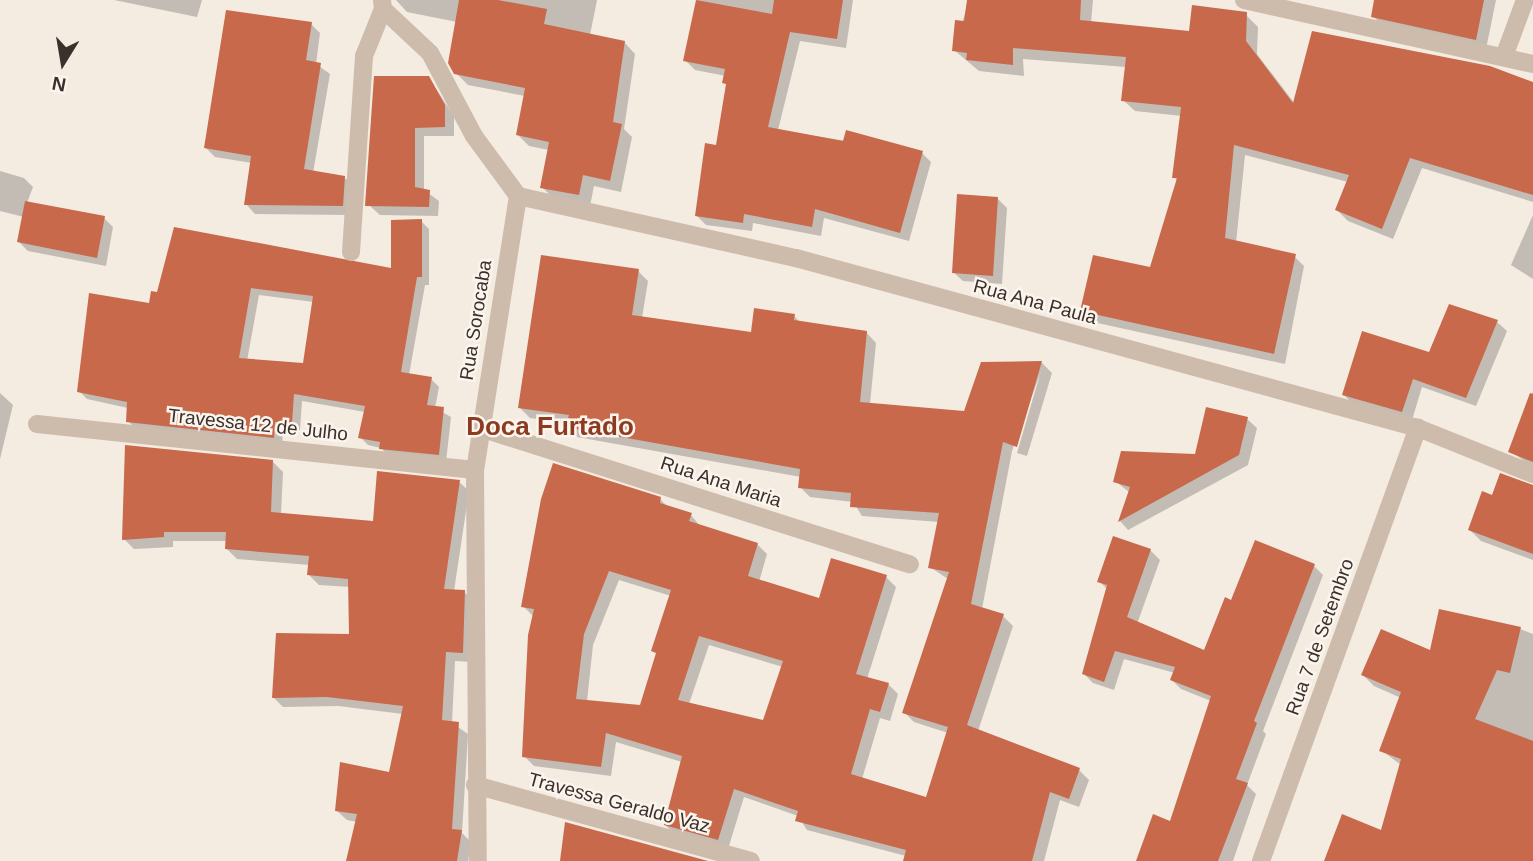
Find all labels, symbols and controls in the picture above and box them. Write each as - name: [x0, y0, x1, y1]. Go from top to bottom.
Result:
- north arrow: [28, 28, 98, 98]
- text: N: [50, 72, 68, 96]
- street label: Rua Sorocaba: [455, 258, 497, 382]
- street label: Rua Ana Paula: [970, 274, 1100, 330]
- street label: Travessa 12 de Julho: [167, 404, 349, 446]
- district label: Doca Furtado: [466, 411, 634, 443]
- street label: Rua Ana Maria: [657, 452, 785, 512]
- street label: Rua 7 de Setembro: [1281, 556, 1359, 718]
- street label: Travessa Geraldo Vaz: [526, 768, 712, 838]

